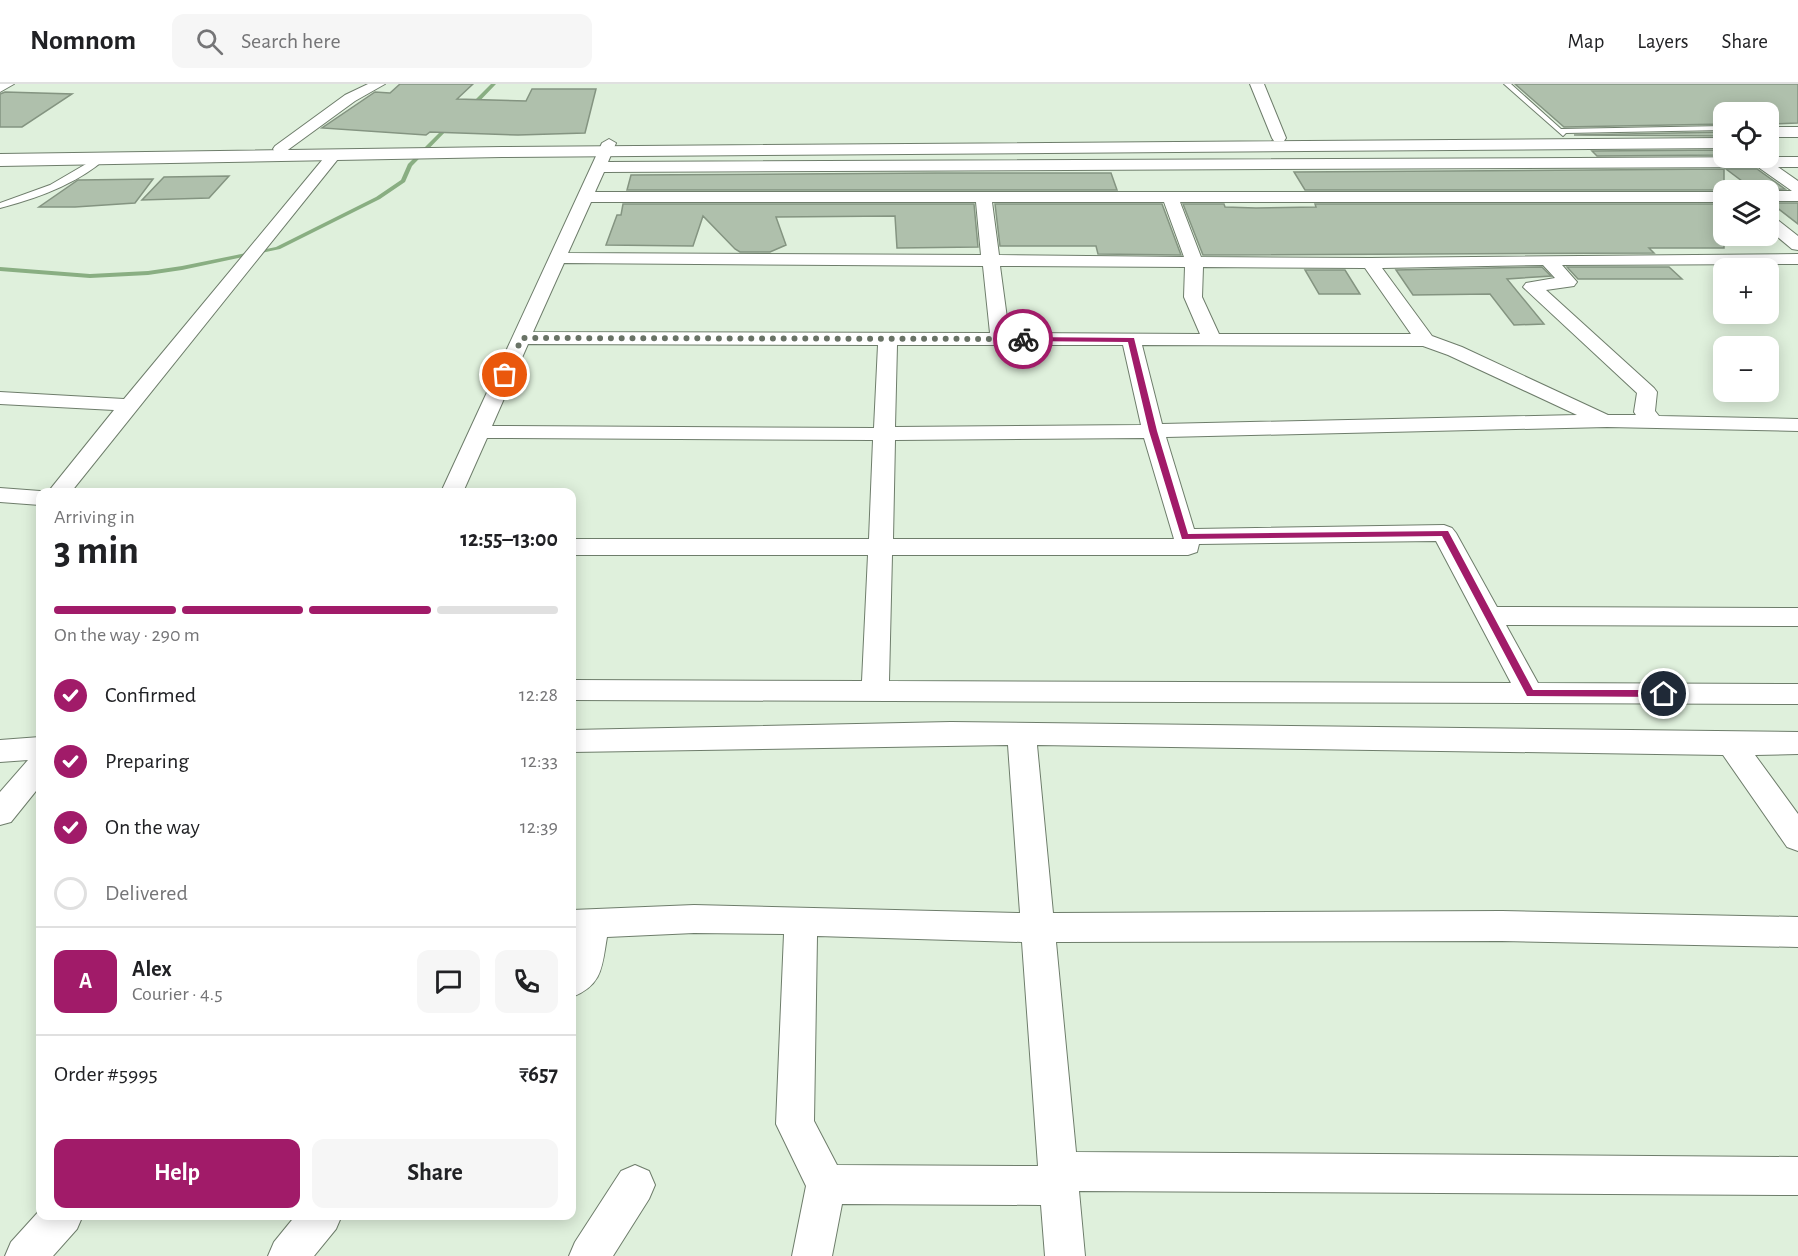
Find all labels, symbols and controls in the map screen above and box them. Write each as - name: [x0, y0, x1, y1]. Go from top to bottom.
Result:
- search box: [172, 14, 592, 68]
- icon: search: [193, 25, 226, 58]
- text: Nomnom: [30, 27, 136, 55]
- text: Search here: [241, 30, 341, 52]
- text: Map: [1568, 31, 1604, 52]
- text: Layers: [1637, 31, 1688, 52]
- text: Share: [1721, 31, 1768, 52]
- map controls: [1713, 102, 1779, 402]
- button: locate: [1713, 102, 1779, 168]
- button: layers: [1713, 180, 1779, 246]
- button: +: [1713, 258, 1779, 324]
- courier: [993, 309, 1053, 369]
- icon: bike: [1007, 323, 1040, 356]
- button: −: [1713, 336, 1779, 402]
- pin: [479, 349, 530, 400]
- icon: bag: [488, 358, 521, 391]
- text: Arriving in: [54, 507, 135, 527]
- text: 12:55–13:00: [460, 528, 558, 550]
- text: 3 min: [54, 532, 139, 571]
- text: On the way · 290 m: [54, 625, 200, 645]
- pin: [1638, 668, 1689, 719]
- icon: home: [1647, 677, 1680, 710]
- icon: check: [54, 679, 87, 712]
- text: Confirmed: [105, 684, 196, 706]
- text: 12:28: [519, 685, 558, 705]
- icon: check: [54, 745, 87, 778]
- text: Preparing: [105, 750, 189, 772]
- text: 12:33: [521, 751, 558, 771]
- icon: check: [54, 811, 87, 844]
- text: On the way: [105, 816, 200, 838]
- text: 12:39: [520, 817, 558, 837]
- text: Delivered: [105, 882, 188, 904]
- button: chat: [417, 950, 480, 1013]
- button: phone: [495, 950, 558, 1013]
- text: Alex: [132, 958, 172, 980]
- text: A: [79, 970, 92, 992]
- text: Courier · 4.5: [132, 984, 223, 1004]
- text: Order #5995: [54, 1063, 158, 1085]
- text: ₹657: [519, 1063, 558, 1085]
- button: Help: [54, 1139, 300, 1208]
- button: Share: [312, 1139, 558, 1208]

